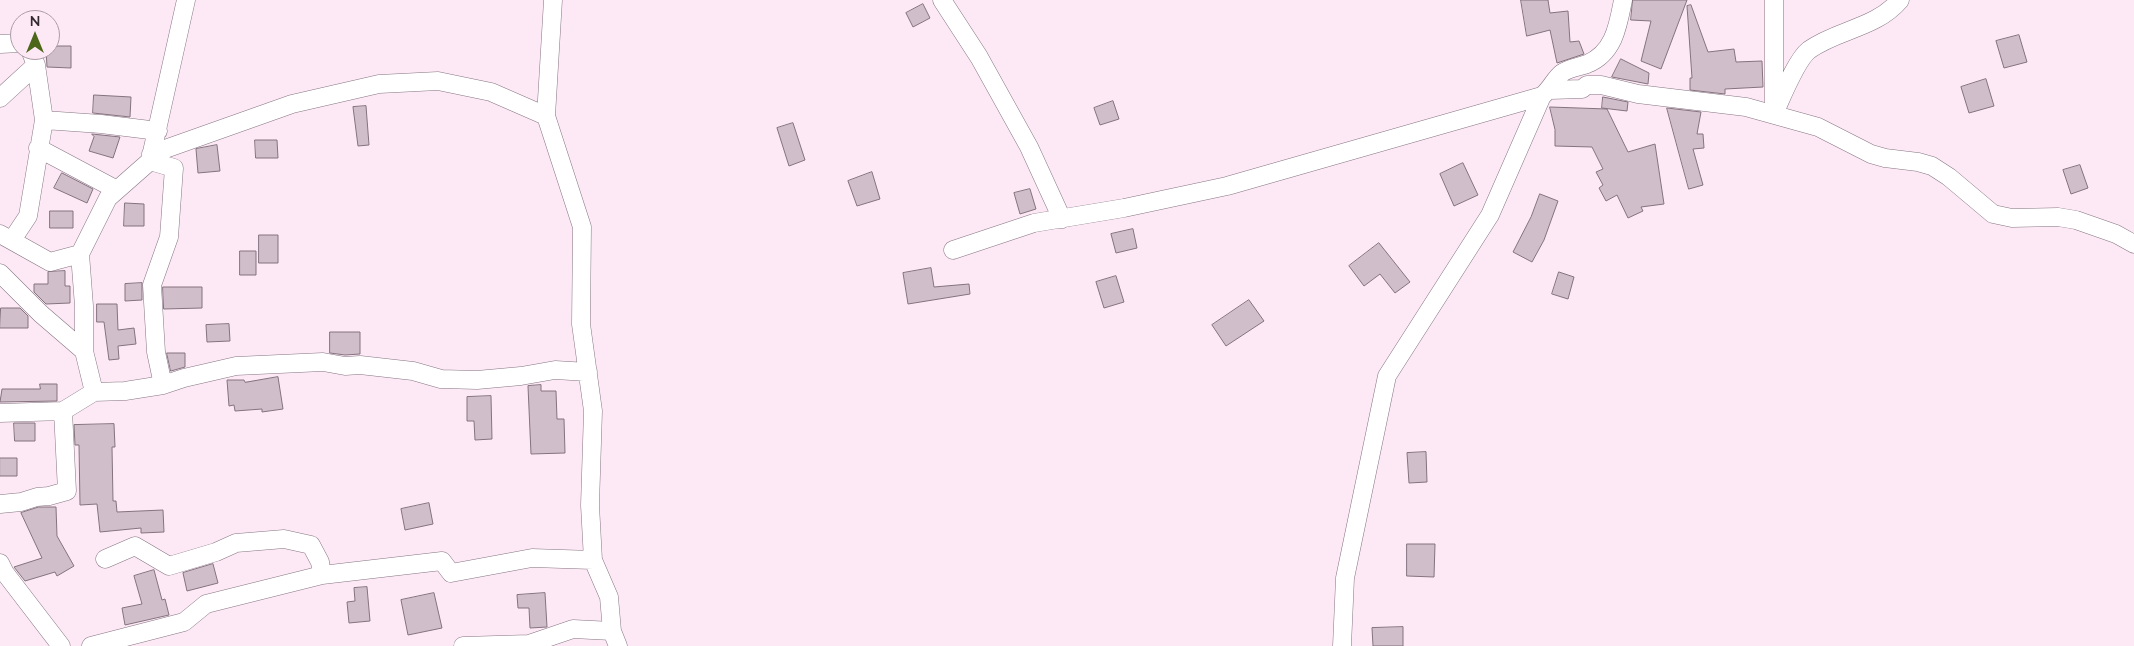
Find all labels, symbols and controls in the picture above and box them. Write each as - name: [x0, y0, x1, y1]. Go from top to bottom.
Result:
- north arrow: [10, 10, 60, 60]
- text: N: [30, 12, 40, 30]

